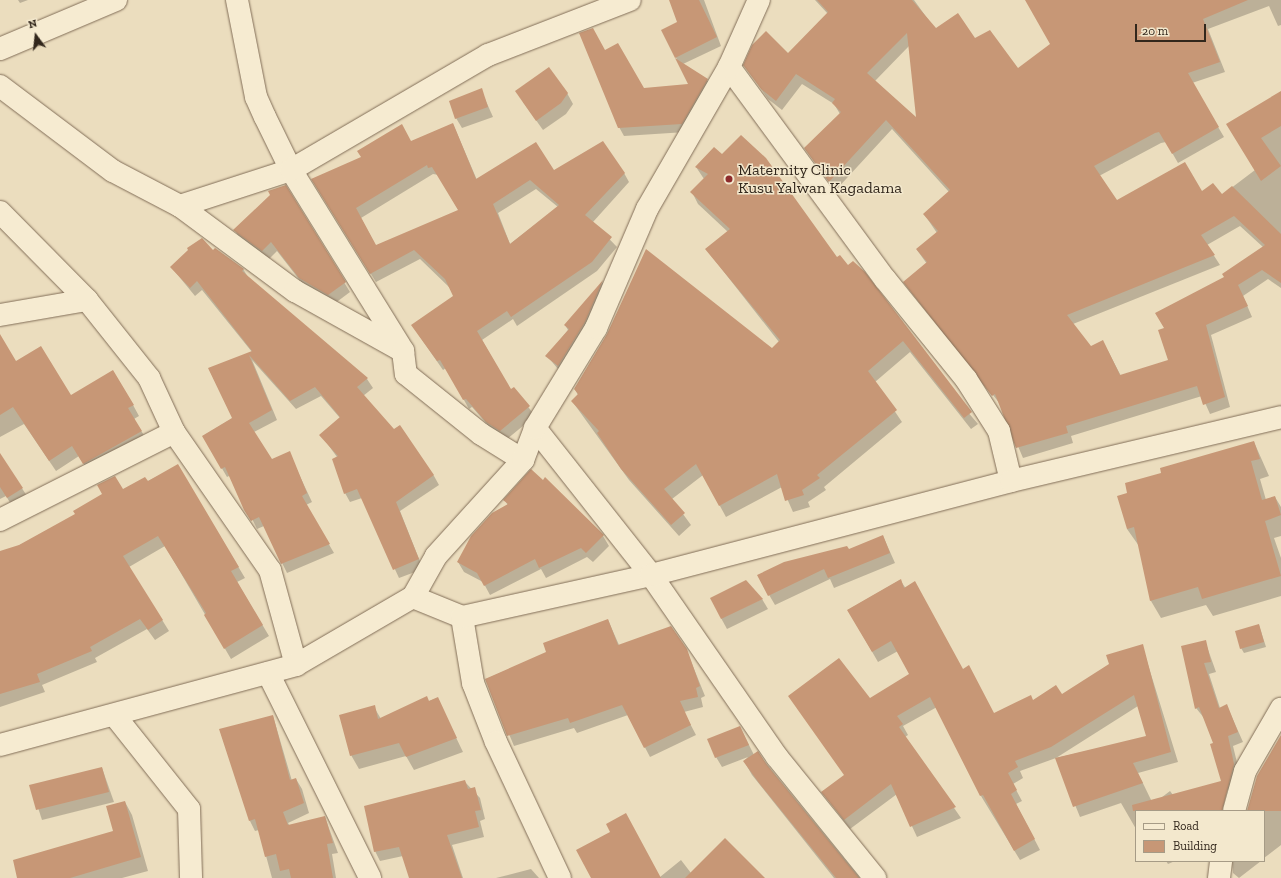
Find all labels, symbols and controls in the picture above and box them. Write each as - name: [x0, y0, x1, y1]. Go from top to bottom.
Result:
- north arrow: [16, 16, 56, 56]
- scale bar: [1137, 16, 1208, 42]
- text: N: [27, 17, 38, 31]
- text: 20 m: [1142, 24, 1168, 38]
- place label: Maternity Clinic Kusu Yalwan Kagadama: [738, 160, 903, 198]
- marker: Maternity Clinic Kusu Yalwan Kagadama: [723, 173, 735, 185]
- legend: [1135, 810, 1265, 862]
- text: Road: [1173, 819, 1199, 833]
- text: Building: [1173, 839, 1217, 853]

